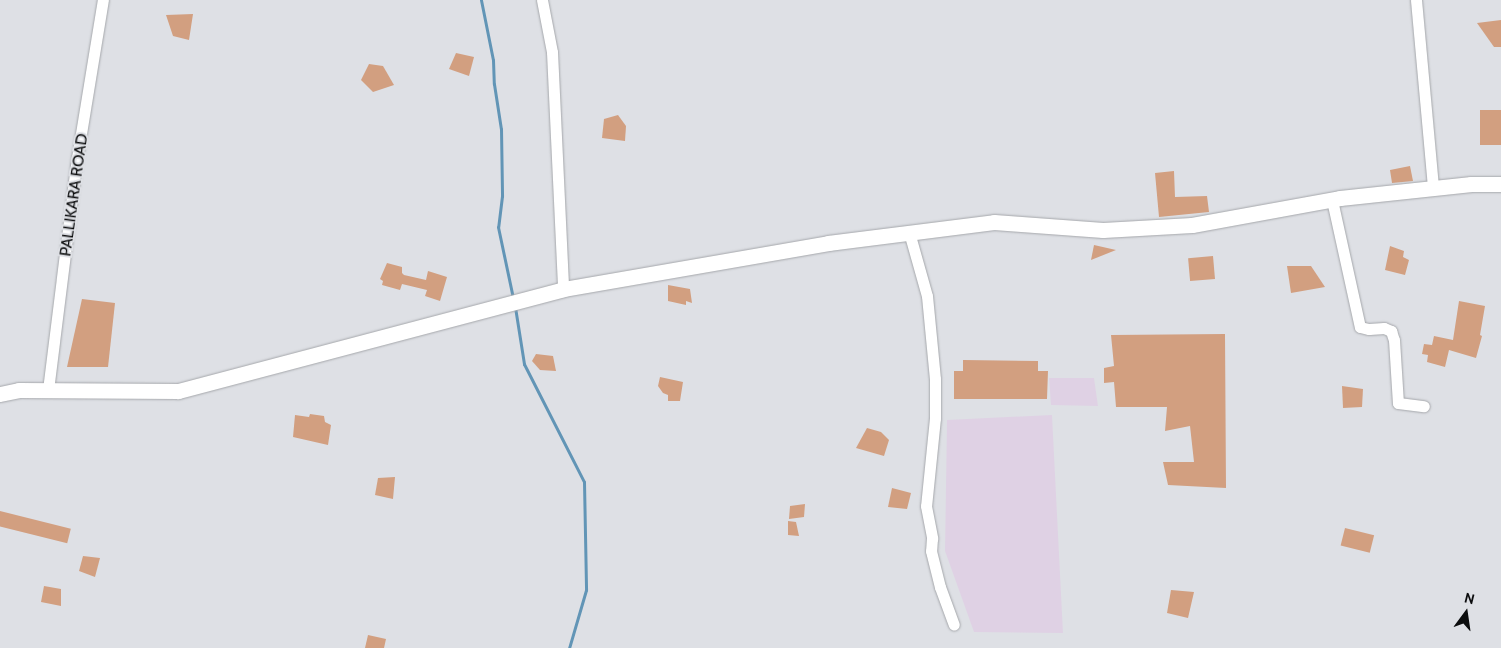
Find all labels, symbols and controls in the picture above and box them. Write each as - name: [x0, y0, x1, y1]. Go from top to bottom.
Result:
- street label: PALLIKARA ROAD: [56, 132, 92, 258]
- north arrow: [1441, 588, 1491, 638]
- text: N: [1463, 589, 1477, 608]

